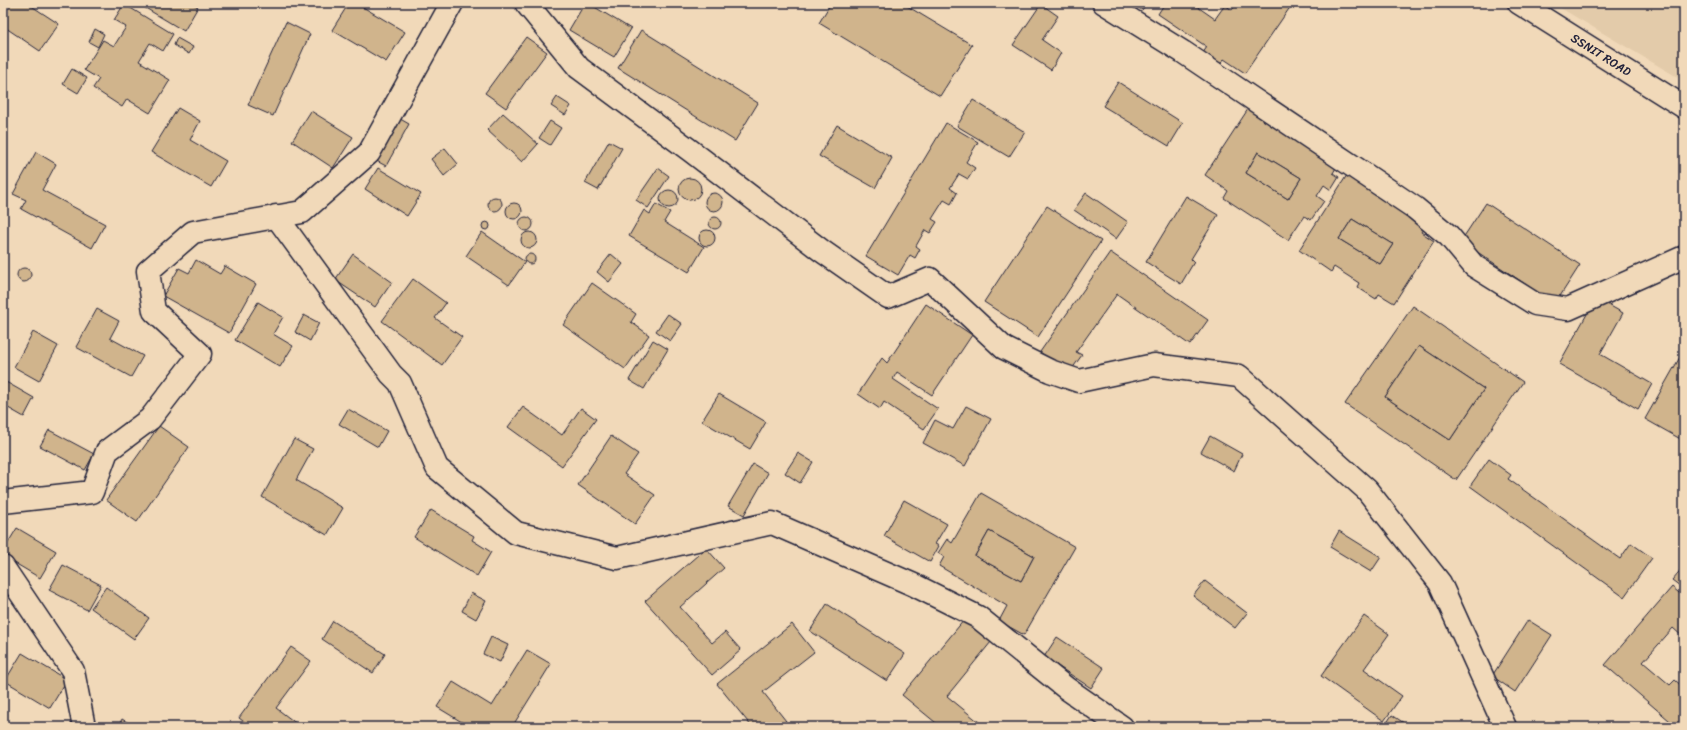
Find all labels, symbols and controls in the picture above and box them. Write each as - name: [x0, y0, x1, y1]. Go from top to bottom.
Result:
- street label: SSNIT ROAD: [1566, 27, 1636, 82]

